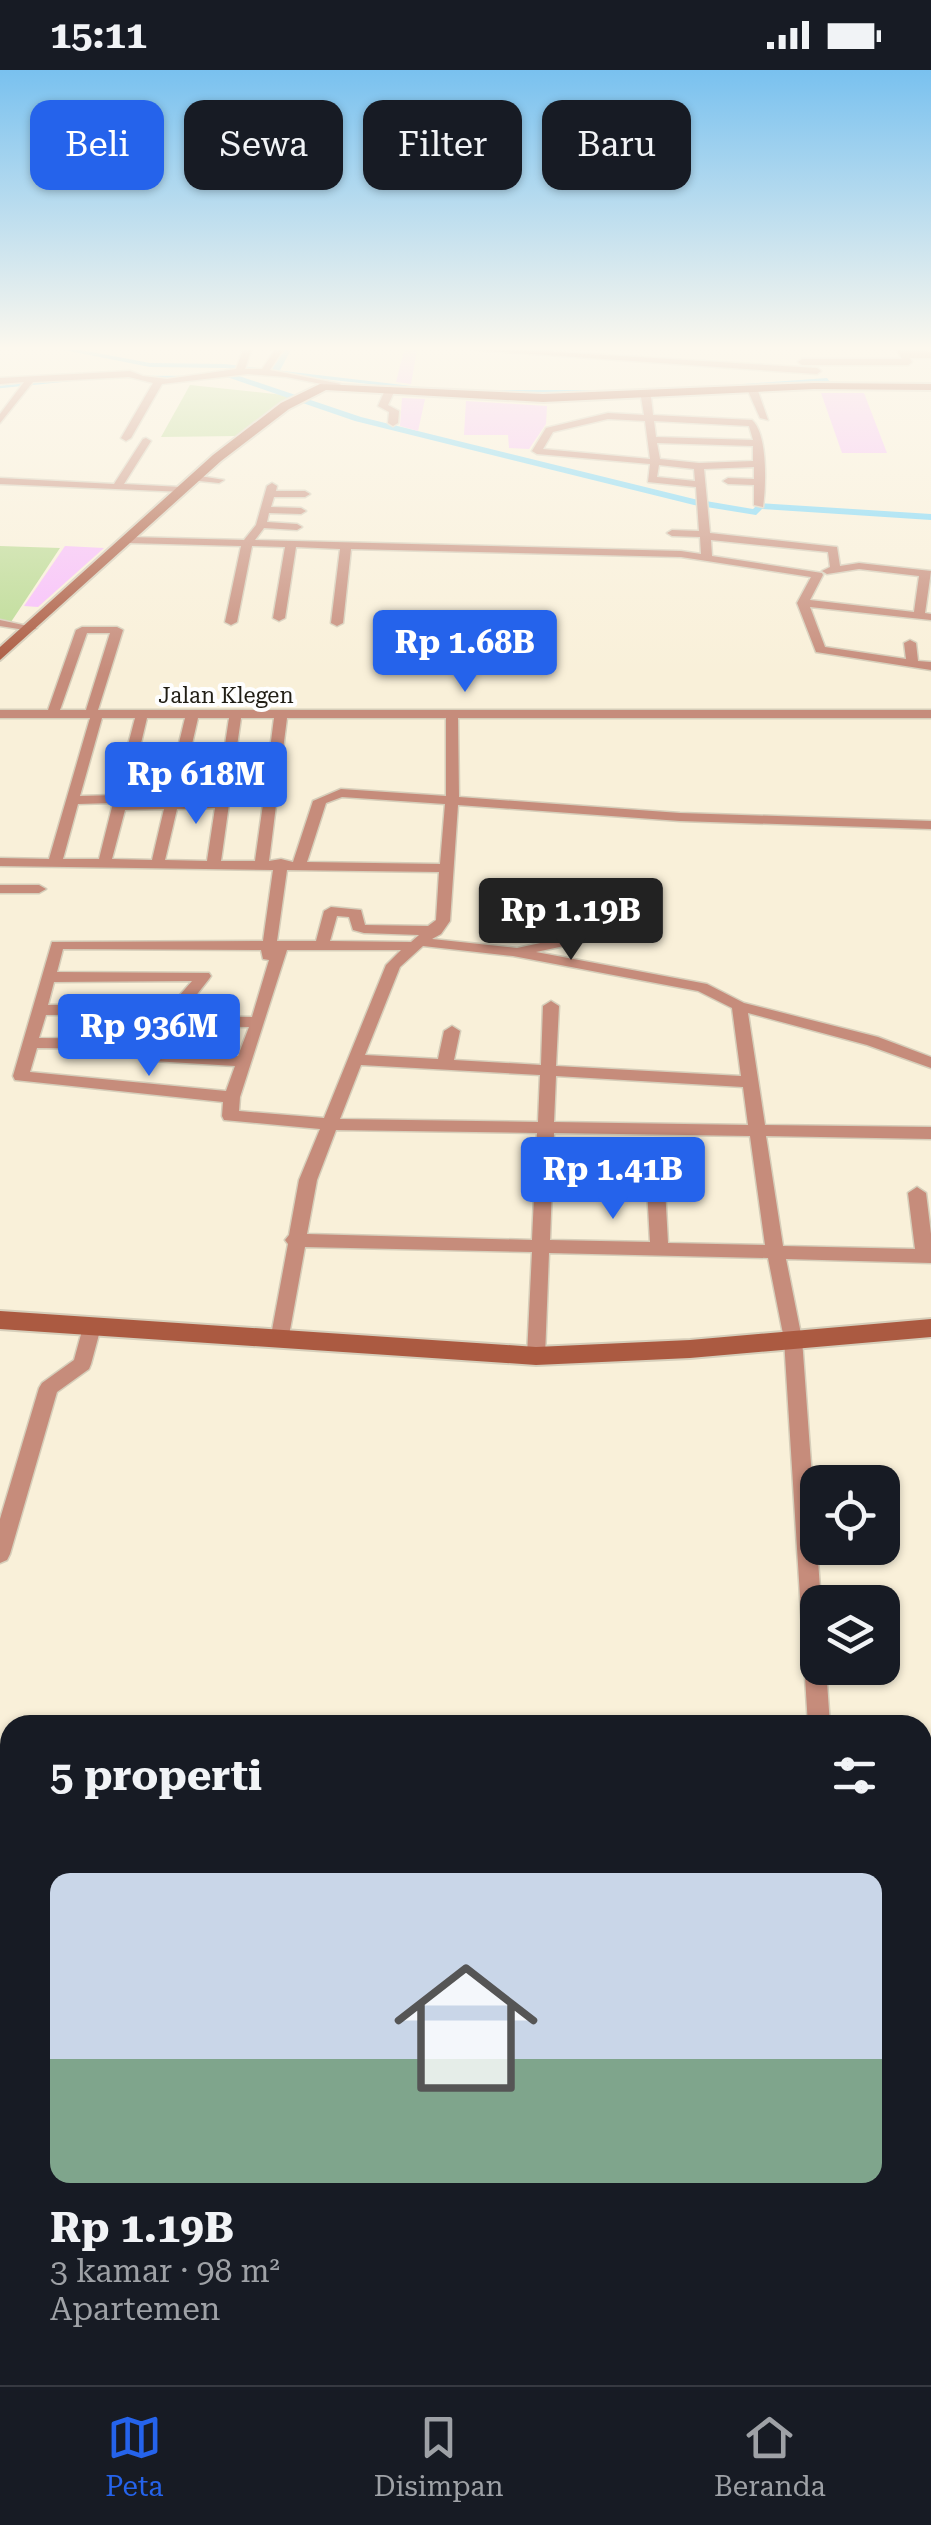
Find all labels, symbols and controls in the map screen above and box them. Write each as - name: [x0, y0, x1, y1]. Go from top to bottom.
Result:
- text: 15:11: [50, 13, 147, 57]
- chip: Beli: [30, 100, 164, 190]
- chip: Sewa: [184, 100, 343, 190]
- chip: Filter: [363, 100, 522, 190]
- chip: Baru: [542, 100, 691, 190]
- pin: Rp 1.68B: [362, 610, 568, 695]
- text: Rp 1.68B: [395, 623, 535, 661]
- street label: Jalan Klegen: [158, 683, 294, 708]
- pin: Rp 618M: [104, 742, 288, 827]
- text: Rp 618M: [127, 755, 265, 793]
- pin: Rp 1.19B: [468, 878, 674, 963]
- text: Rp 1.19B: [501, 891, 641, 929]
- pin: Rp 936M: [57, 994, 241, 1079]
- text: Rp 936M: [80, 1007, 218, 1045]
- pin: Rp 1.41B: [510, 1137, 716, 1222]
- text: Rp 1.41B: [543, 1150, 683, 1188]
- map controls: [800, 1465, 900, 1685]
- button: locate: [800, 1465, 900, 1565]
- button: layers: [800, 1585, 900, 1685]
- icon: filters: [827, 1748, 882, 1803]
- text: 5 properti: [50, 1751, 262, 1800]
- icon: home: [376, 1938, 556, 2118]
- text: Rp 1.19B: [50, 2203, 234, 2252]
- text: 3 kamar · 98 m²: [50, 2252, 280, 2290]
- text: Apartemen: [50, 2290, 220, 2328]
- tab: Peta: [105, 2410, 163, 2503]
- tab: Disimpan: [374, 2410, 504, 2503]
- tab: Beranda: [714, 2410, 826, 2503]

